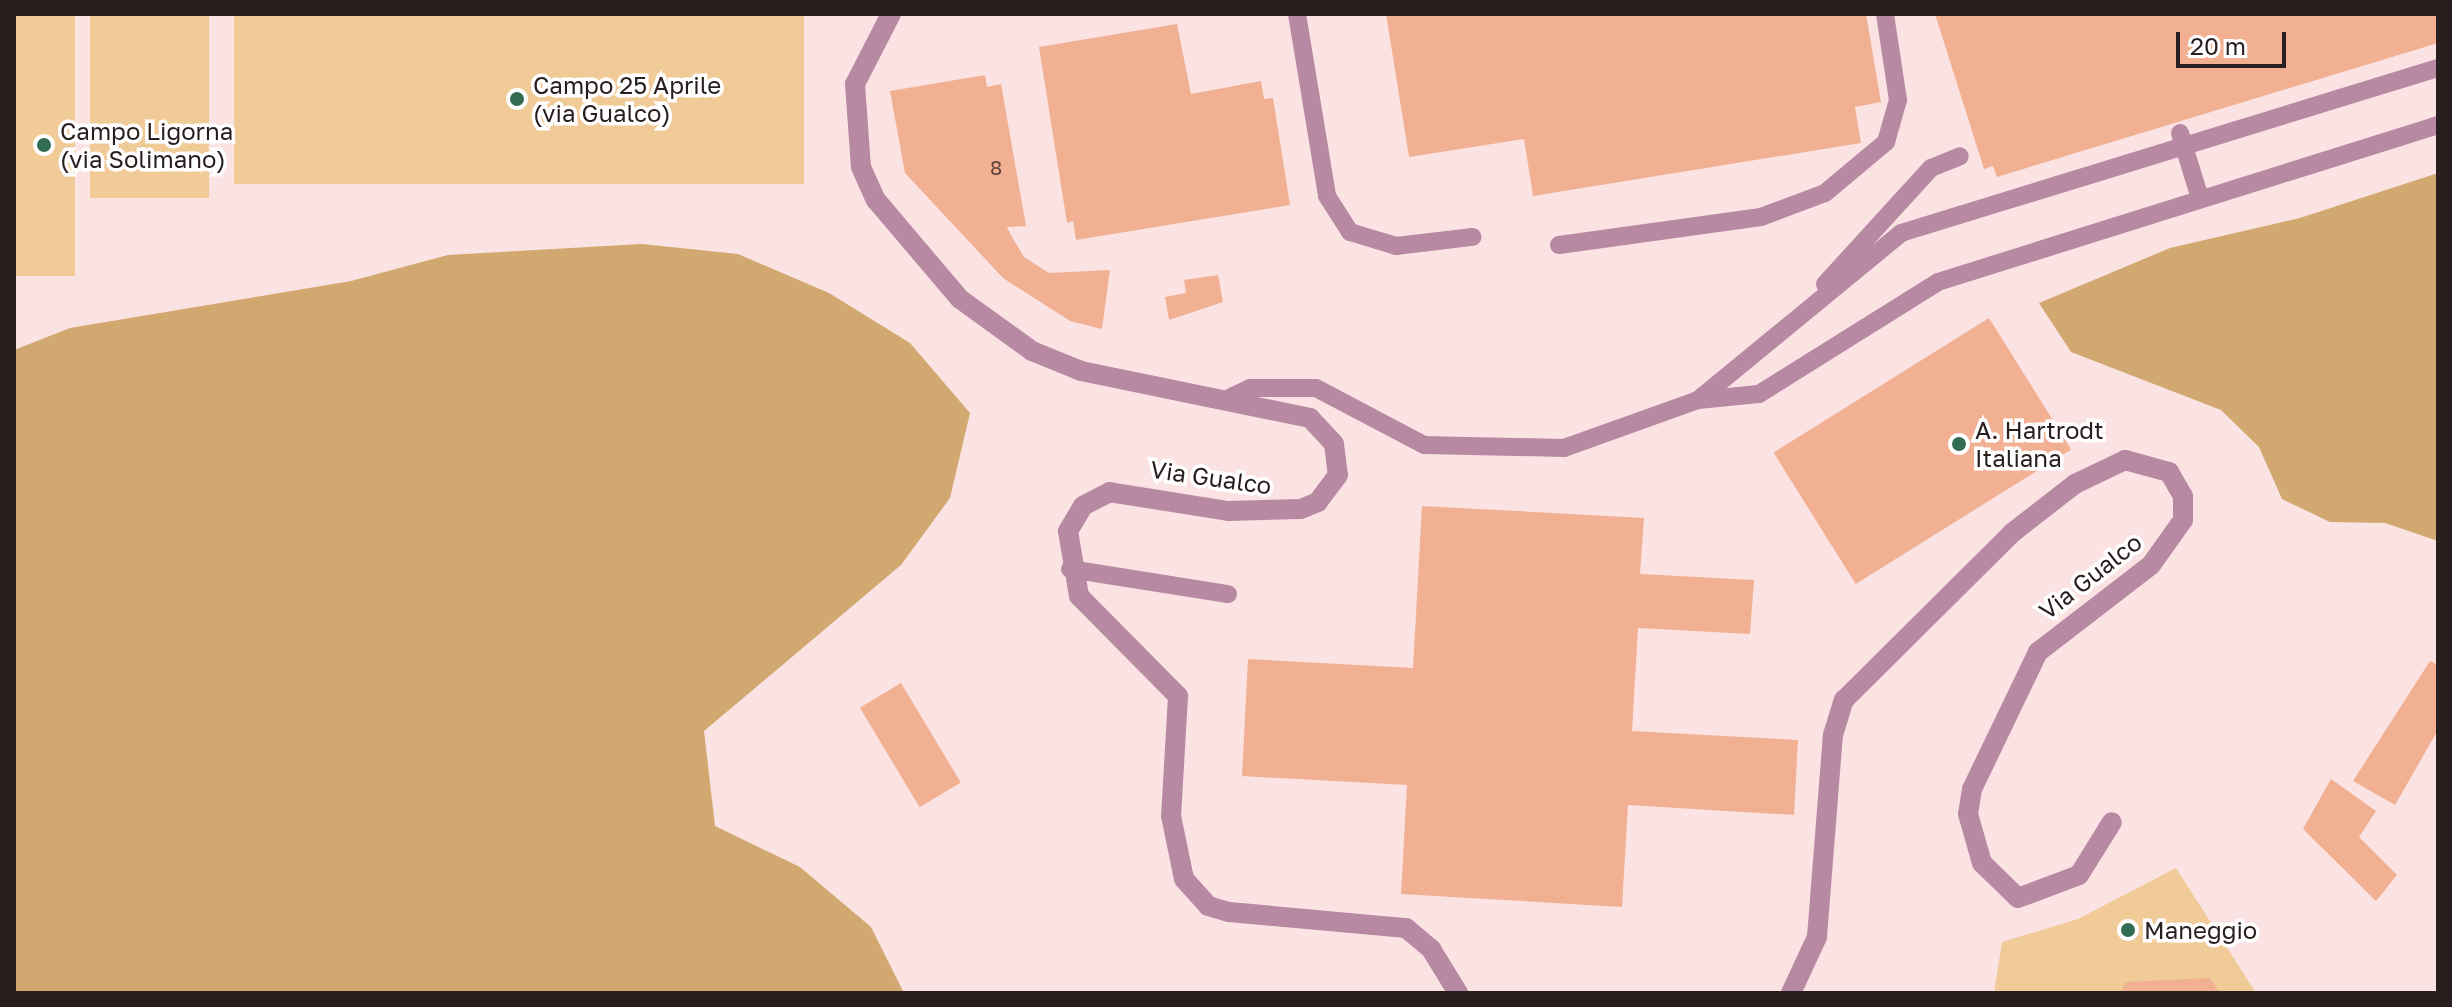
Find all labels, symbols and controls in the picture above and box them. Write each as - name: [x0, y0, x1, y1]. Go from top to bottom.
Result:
- scale bar: [2180, 16, 2290, 66]
- text: 20 m: [2190, 31, 2246, 60]
- place label: Campo 25 Aprile (via Gualco): [533, 71, 721, 127]
- marker: Campo 25 Aprile (via Gualco): [508, 90, 526, 108]
- place label: Campo Ligorna (via Solimano): [60, 117, 233, 173]
- marker: Campo Ligorna (via Solimano): [35, 136, 53, 154]
- house number: 8: [990, 155, 1002, 179]
- place label: A. Hartrodt Italiana: [1975, 416, 2104, 472]
- marker: A. Hartrodt Italiana: [1950, 435, 1968, 453]
- street label: Via Gualco: [1149, 454, 1273, 500]
- street label: Via Gualco: [2033, 527, 2147, 625]
- place label: Maneggio: [2144, 916, 2257, 944]
- marker: Maneggio: [2119, 921, 2137, 939]

